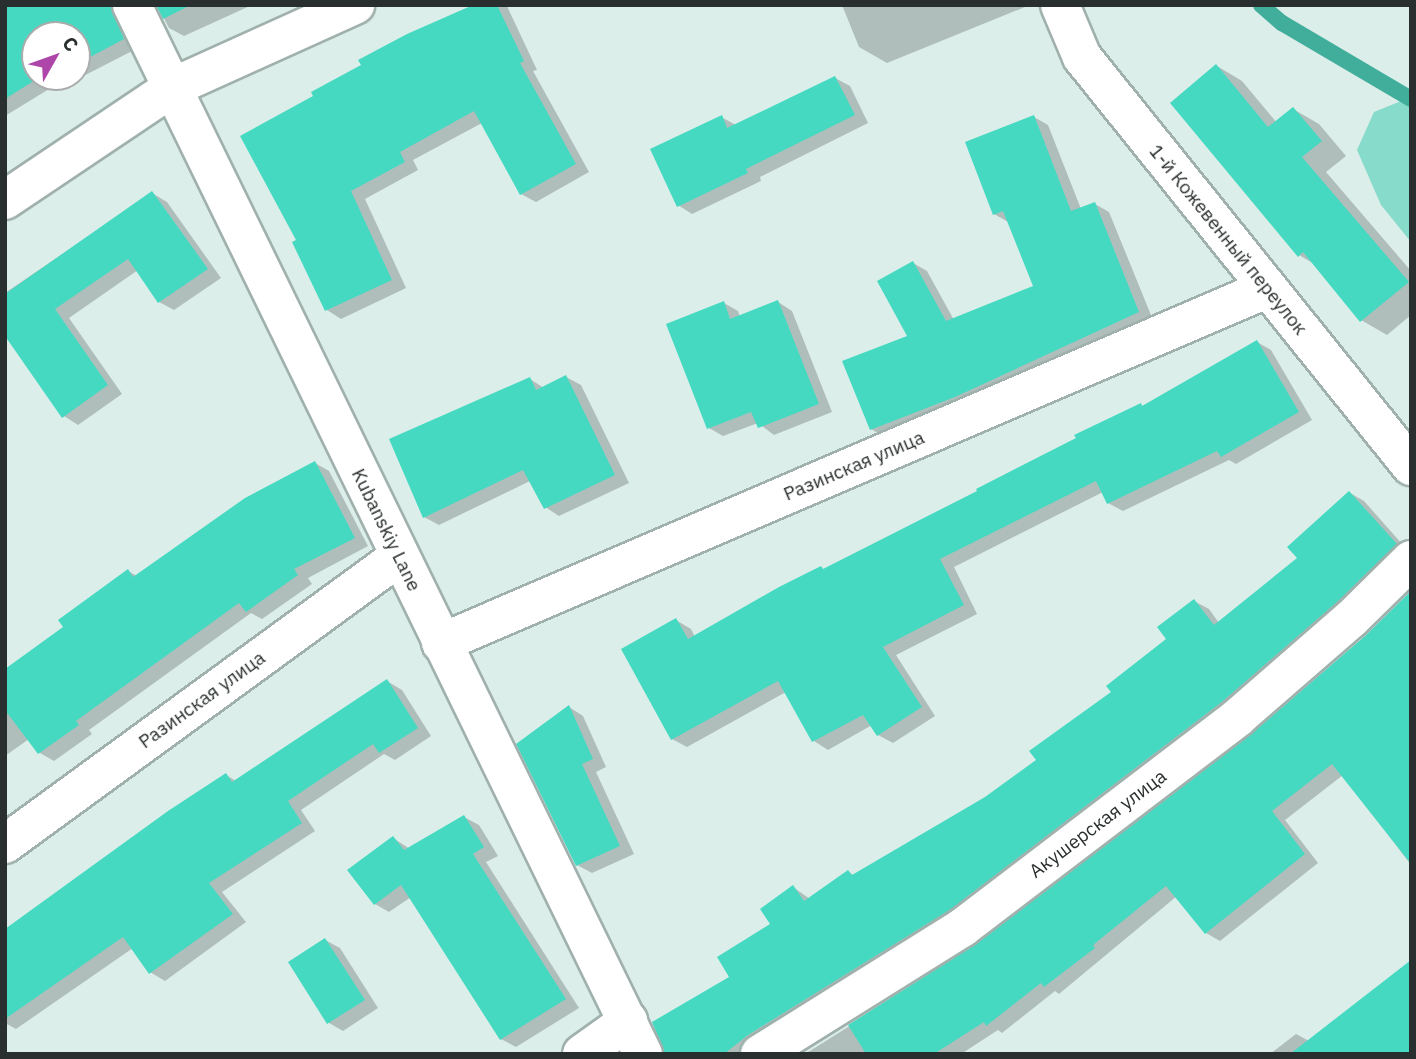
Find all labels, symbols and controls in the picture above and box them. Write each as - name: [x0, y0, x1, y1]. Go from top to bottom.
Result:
- north arrow: [21, 21, 91, 91]
- text: С: [57, 31, 84, 56]
- street label: 1-й Кожевенный переулок: [1144, 140, 1312, 340]
- street label: Разинская улица: [780, 426, 928, 506]
- street label: Kubanskiy Lane: [347, 465, 425, 595]
- street label: Разинская улица: [134, 647, 270, 753]
- street label: Акушерская улица: [1025, 765, 1171, 883]

